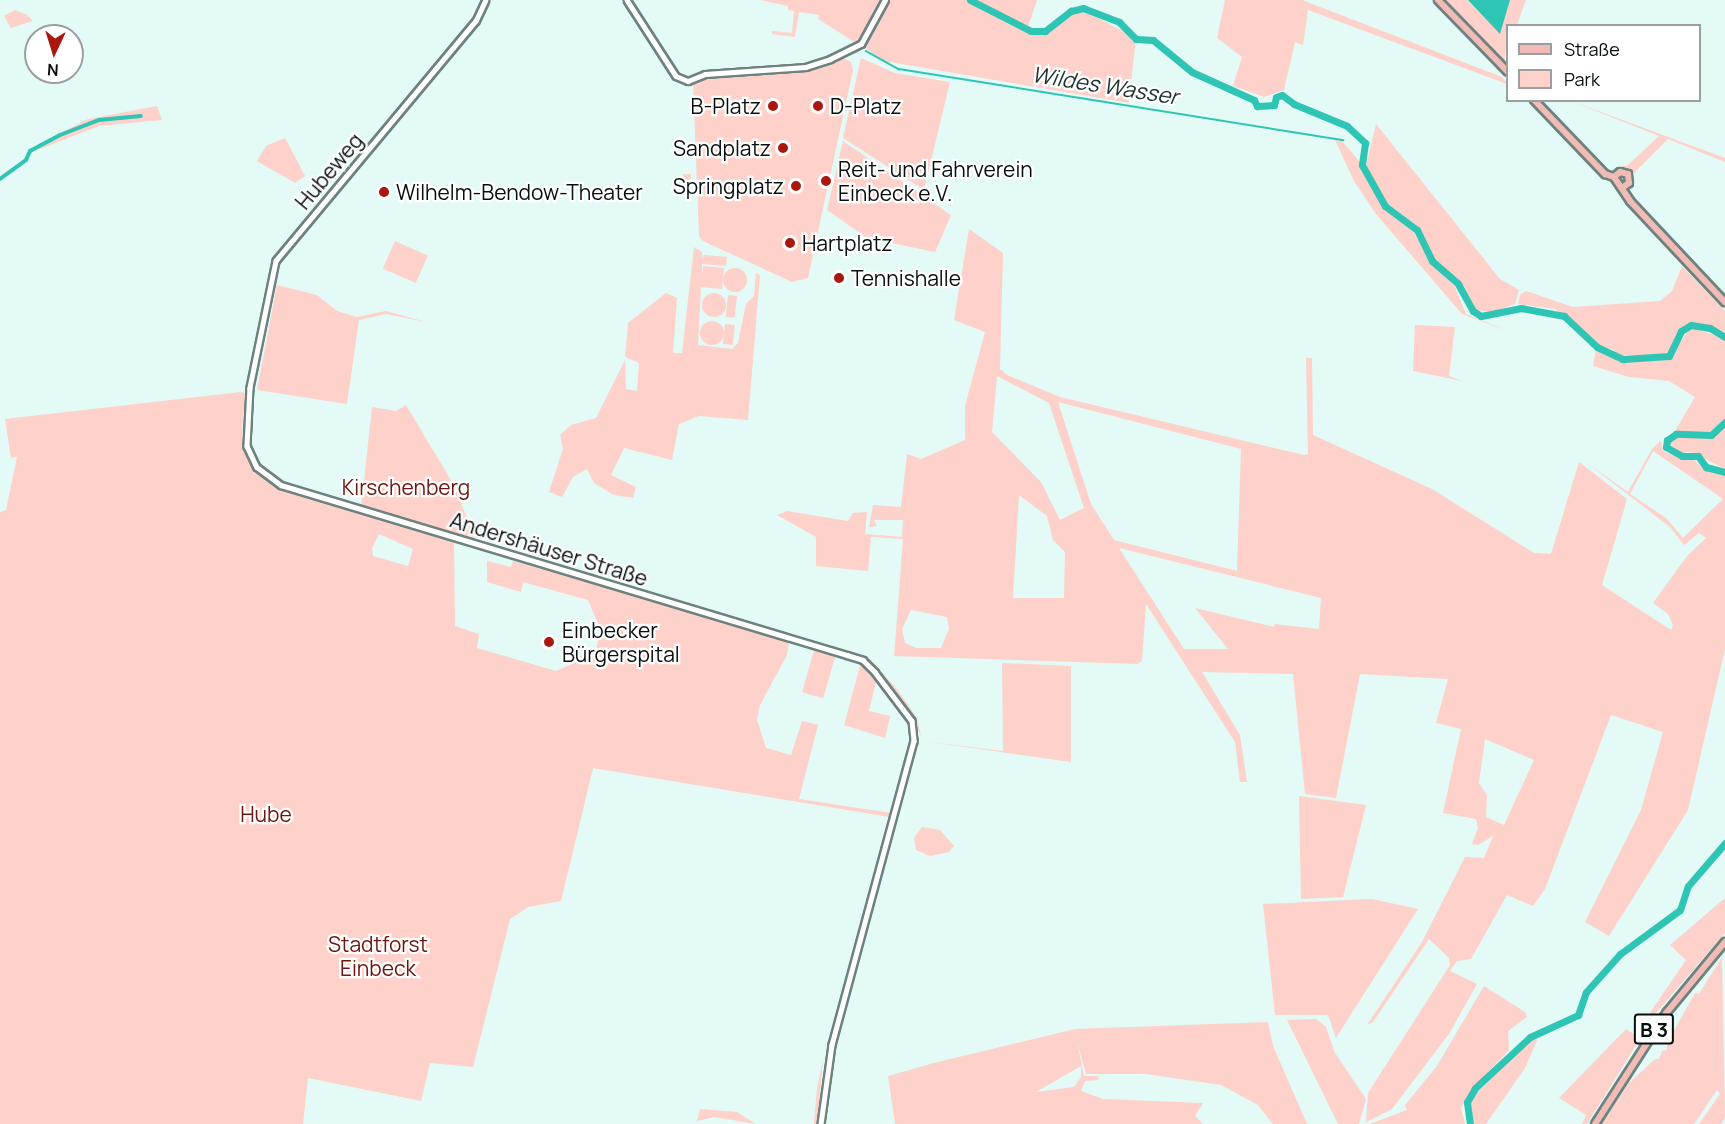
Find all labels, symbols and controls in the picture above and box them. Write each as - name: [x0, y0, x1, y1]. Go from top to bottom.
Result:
- north arrow: [24, 24, 84, 84]
- legend: [1506, 24, 1701, 102]
- text: Straße: [1564, 37, 1620, 61]
- text: N: [46, 59, 59, 81]
- water label: Wildes Wasser: [1030, 61, 1180, 111]
- text: Park: [1564, 67, 1600, 91]
- place label: B-Platz: [691, 93, 761, 119]
- place label: D-Platz: [830, 93, 902, 119]
- marker: B-Platz: [766, 99, 780, 113]
- marker: D-Platz: [811, 99, 825, 113]
- street label: Hubeweg: [290, 128, 368, 214]
- place label: Sandplatz: [673, 135, 771, 161]
- marker: Sandplatz: [776, 141, 790, 155]
- place label: Reit- und Fahrverein Einbeck e.V.: [838, 156, 1033, 206]
- place label: Springplatz: [673, 173, 784, 199]
- marker: Reit- und Fahrverein Einbeck e.V.: [819, 174, 833, 188]
- place label: Wilhelm-Bendow-Theater: [396, 179, 643, 205]
- marker: Springplatz: [789, 179, 803, 193]
- marker: Wilhelm-Bendow-Theater: [377, 185, 391, 199]
- place label: Hartplatz: [802, 230, 893, 256]
- marker: Hartplatz: [783, 236, 797, 250]
- place label: Tennishalle: [851, 265, 961, 291]
- marker: Tennishalle: [832, 271, 846, 285]
- park label: Kirschenberg: [342, 474, 470, 500]
- street label: Andershäuser Straße: [447, 507, 651, 591]
- place label: Einbecker Bürgerspital: [562, 617, 680, 667]
- marker: Einbecker Bürgerspital: [540, 633, 558, 651]
- park label: Hube: [240, 801, 292, 827]
- park label: Stadtforst Einbeck: [328, 931, 428, 981]
- road number: B 3: [1633, 1012, 1675, 1046]

